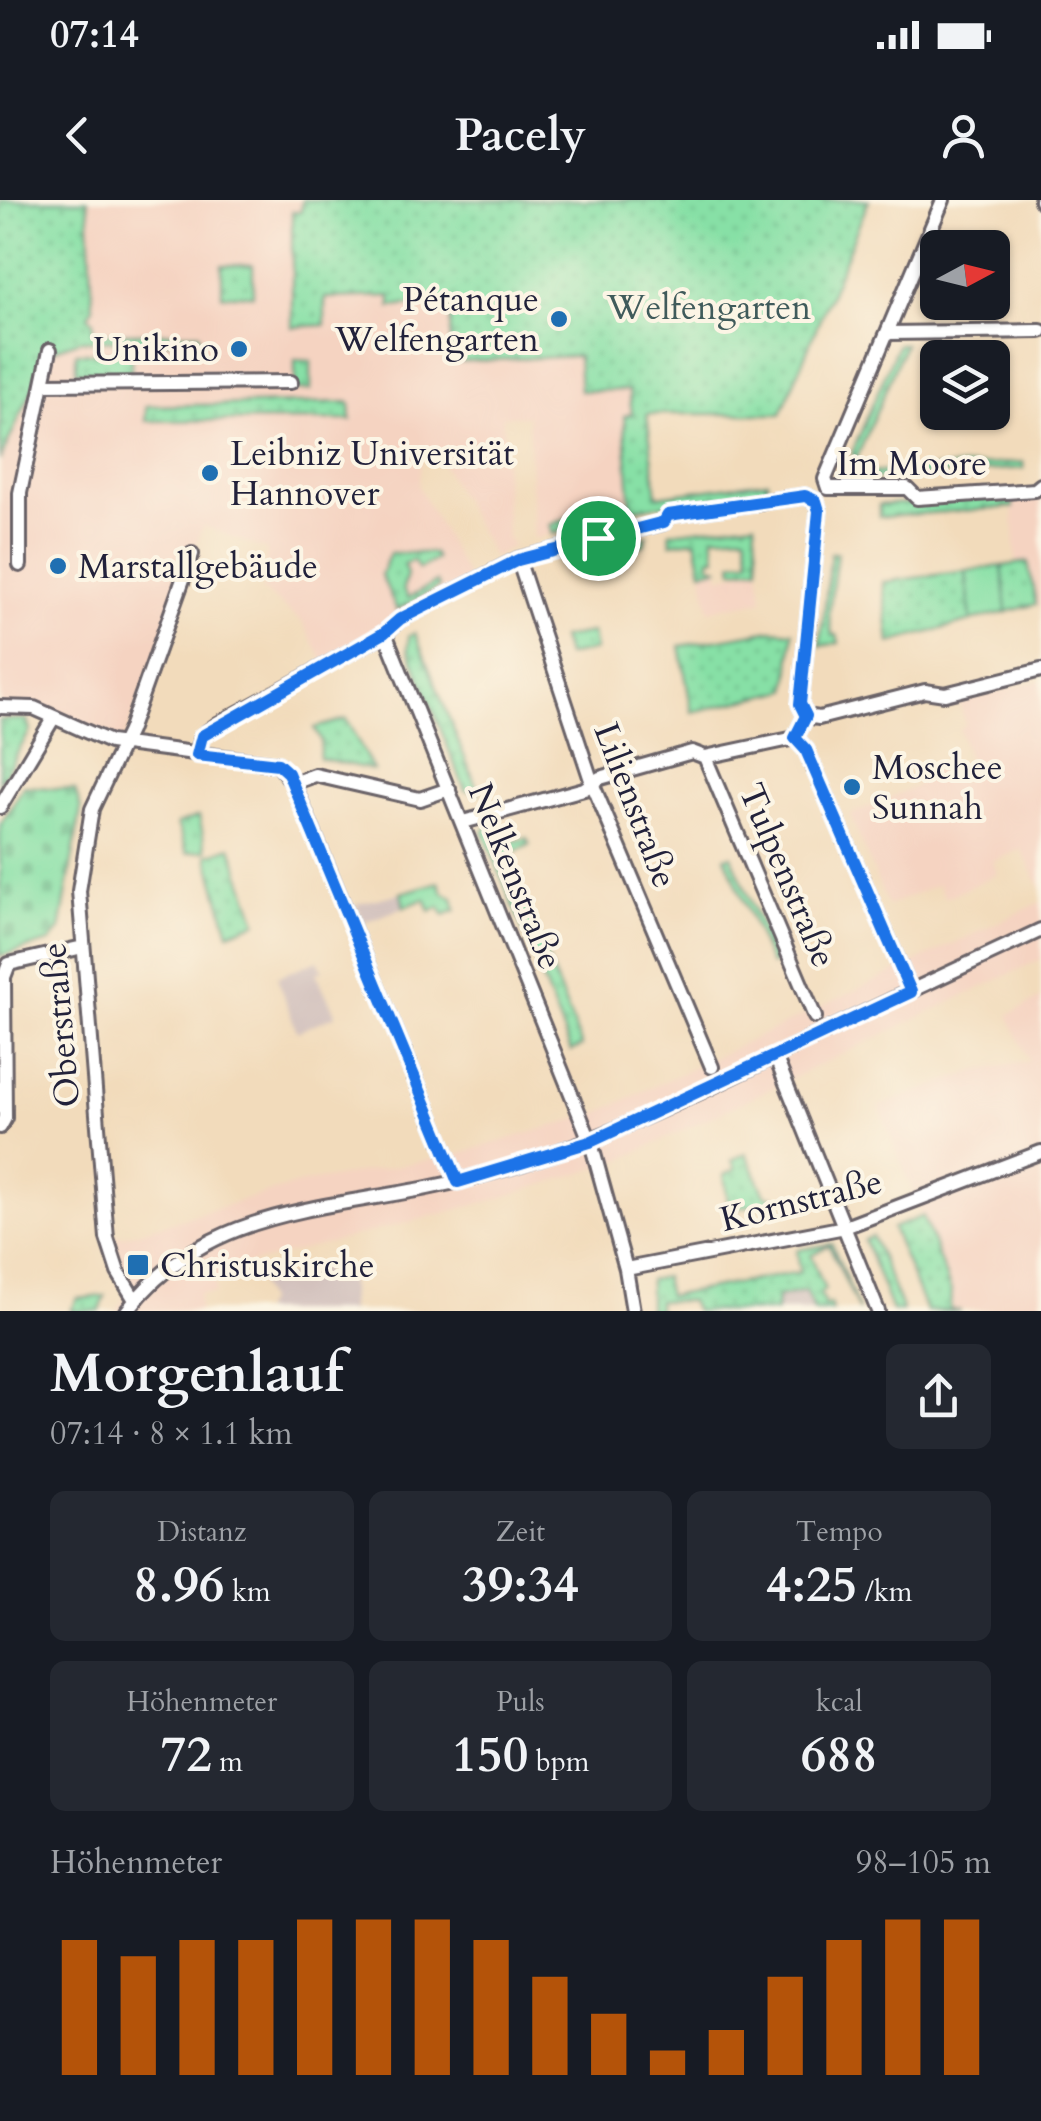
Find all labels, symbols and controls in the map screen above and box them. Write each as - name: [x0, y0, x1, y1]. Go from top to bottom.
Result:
- text: 07:14: [50, 9, 139, 61]
- text: Pacely: [455, 105, 586, 166]
- icon: back: [50, 108, 105, 163]
- icon: person: [936, 108, 991, 163]
- north arrow: [920, 230, 1010, 320]
- map controls: [920, 230, 1010, 430]
- place label: Pétanque Welfengarten: [334, 276, 539, 364]
- park label: Welfengarten: [606, 284, 811, 332]
- marker: Pétanque Welfengarten: [548, 308, 570, 330]
- place label: Unikino: [93, 326, 219, 374]
- marker: Unikino: [228, 338, 250, 360]
- button: layers: [920, 340, 1010, 430]
- place label: Leibniz Universität Hannover: [230, 430, 514, 518]
- street label: Im Moore: [837, 440, 987, 488]
- marker: Leibniz Universität Hannover: [199, 462, 221, 484]
- pin: [556, 496, 641, 581]
- icon: arrive: [571, 511, 626, 566]
- place label: Marstallgebäude: [78, 543, 318, 591]
- marker: Marstallgebäude: [47, 555, 69, 577]
- street label: Lilienstraße: [582, 716, 688, 895]
- place label: Moschee Sunnah: [872, 744, 1003, 832]
- street label: Nelkenstraße: [456, 776, 574, 976]
- street label: Tulpenstraße: [727, 776, 847, 975]
- marker: Moschee Sunnah: [841, 776, 863, 798]
- street label: Oberstraße: [30, 941, 92, 1109]
- street label: Kornstraße: [715, 1158, 887, 1244]
- place label: Christuskirche: [160, 1242, 375, 1290]
- marker: Christuskirche: [125, 1252, 151, 1278]
- text: Morgenlauf: [50, 1337, 343, 1411]
- button: share: [886, 1344, 991, 1449]
- text: 07:14 · 8 × 1.1 km: [50, 1412, 293, 1456]
- text: Distanz: [157, 1513, 247, 1551]
- text: Zeit: [496, 1513, 545, 1551]
- text: Tempo: [796, 1513, 883, 1551]
- text: 8.96: [133, 1551, 224, 1619]
- text: 39:34: [462, 1551, 579, 1619]
- text: 4:25: [766, 1551, 857, 1619]
- text: km: [224, 1573, 271, 1611]
- text: /km: [857, 1573, 912, 1611]
- text: Höhenmeter: [126, 1683, 277, 1721]
- text: Puls: [496, 1683, 545, 1721]
- text: kcal: [816, 1683, 863, 1721]
- text: 72: [161, 1721, 212, 1789]
- text: 150: [452, 1721, 528, 1789]
- text: 688: [801, 1721, 878, 1789]
- text: m: [212, 1743, 243, 1781]
- text: bpm: [528, 1743, 589, 1781]
- text: Höhenmeter: [50, 1841, 222, 1885]
- text: 98–105 m: [856, 1841, 991, 1885]

